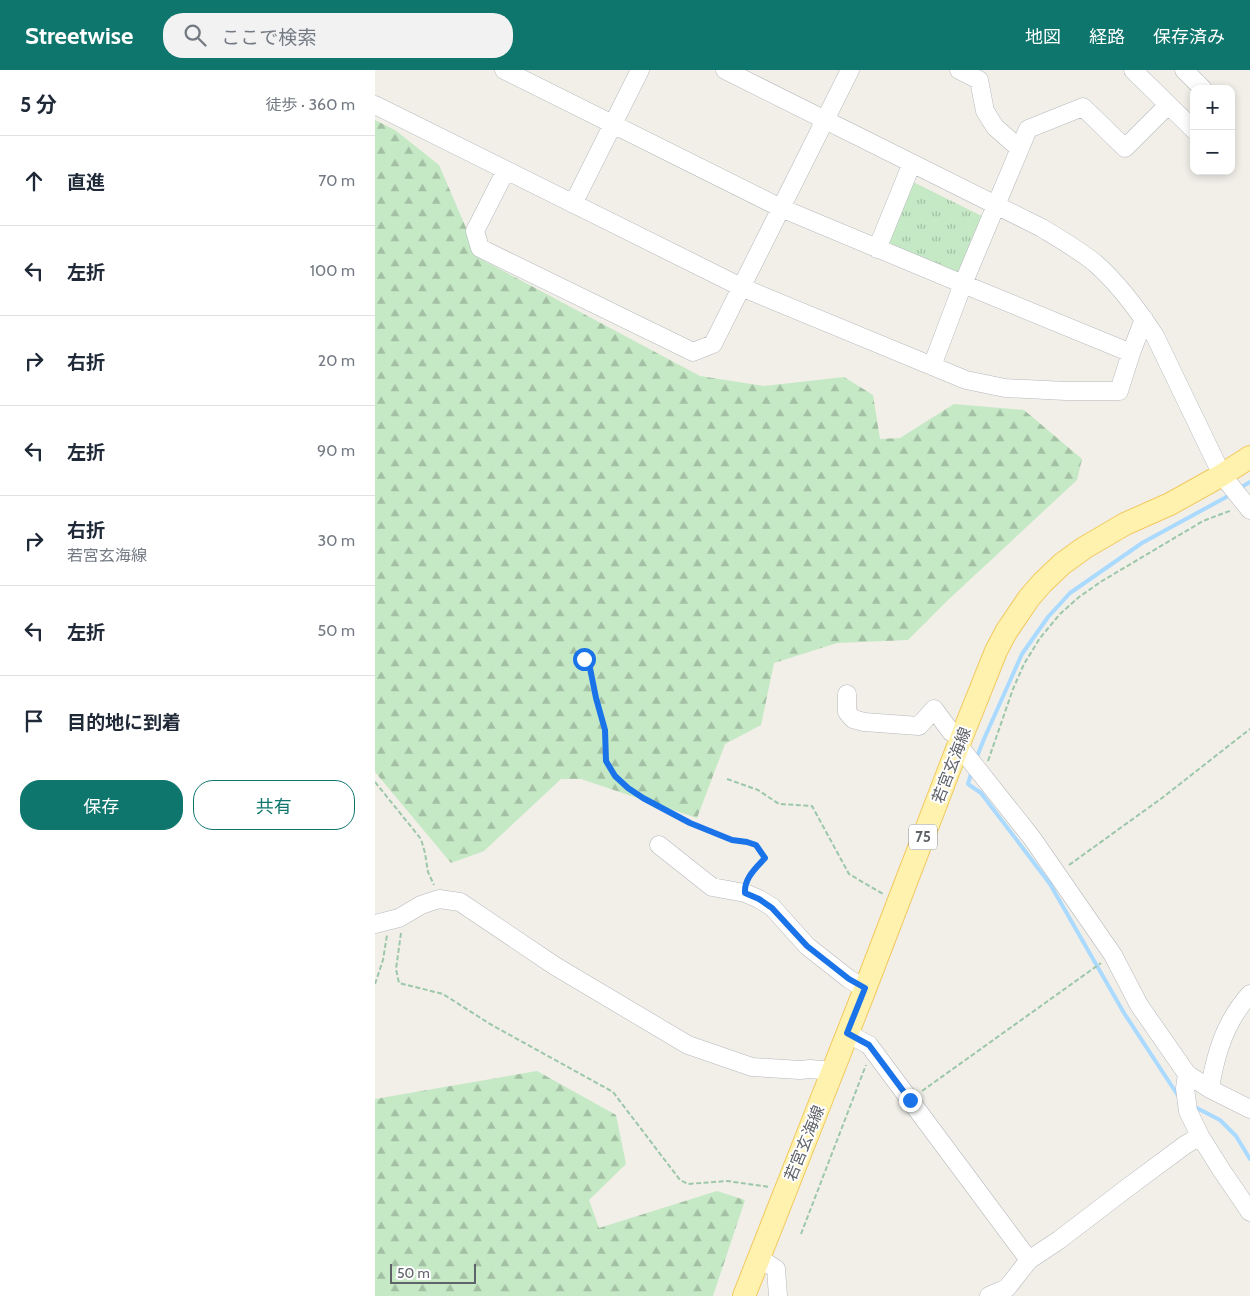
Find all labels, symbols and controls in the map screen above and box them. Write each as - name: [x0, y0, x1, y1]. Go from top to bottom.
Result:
- search box: [163, 13, 513, 58]
- text: Streetwise: [25, 21, 133, 50]
- icon: search: [181, 21, 209, 49]
- text: ここで検索: [221, 26, 316, 49]
- text: 地図: [1025, 26, 1061, 48]
- text: 経路: [1089, 26, 1125, 48]
- text: 保存済み: [1153, 26, 1225, 48]
- map controls: [1190, 85, 1235, 175]
- button: +: [1190, 85, 1235, 130]
- text: 5 分: [20, 92, 57, 117]
- text: 徒歩 · 360 m: [265, 95, 355, 114]
- button: −: [1190, 130, 1235, 175]
- icon: ahead: [20, 167, 48, 195]
- text: 直進: [67, 171, 105, 194]
- text: 70 m: [318, 171, 355, 190]
- icon: left: [20, 257, 48, 285]
- text: 左折: [67, 261, 105, 284]
- text: 100 m: [310, 261, 355, 280]
- icon: right: [20, 347, 48, 375]
- text: 右折: [67, 351, 105, 374]
- text: 20 m: [318, 351, 355, 370]
- icon: left: [20, 437, 48, 465]
- text: 左折: [67, 441, 105, 464]
- text: 90 m: [317, 441, 355, 460]
- text: 右折: [67, 519, 105, 542]
- icon: right: [20, 527, 48, 555]
- text: 30 m: [318, 531, 355, 550]
- text: 若宮玄海線: [67, 546, 147, 565]
- icon: left: [20, 617, 48, 645]
- text: 左折: [67, 621, 105, 644]
- text: 50 m: [318, 621, 355, 640]
- route start: [573, 648, 596, 671]
- icon: arrive: [20, 707, 48, 735]
- text: 目的地に到着: [67, 711, 181, 734]
- street label: 若宮玄海線: [928, 724, 975, 806]
- button: 保存: [20, 780, 183, 830]
- button: 共有: [193, 780, 355, 830]
- road number: 75: [909, 824, 937, 850]
- route end: [899, 1089, 922, 1112]
- street label: 若宮玄海線: [781, 1103, 828, 1184]
- scale bar: [390, 1261, 476, 1284]
- text: 50 m: [397, 1264, 430, 1282]

